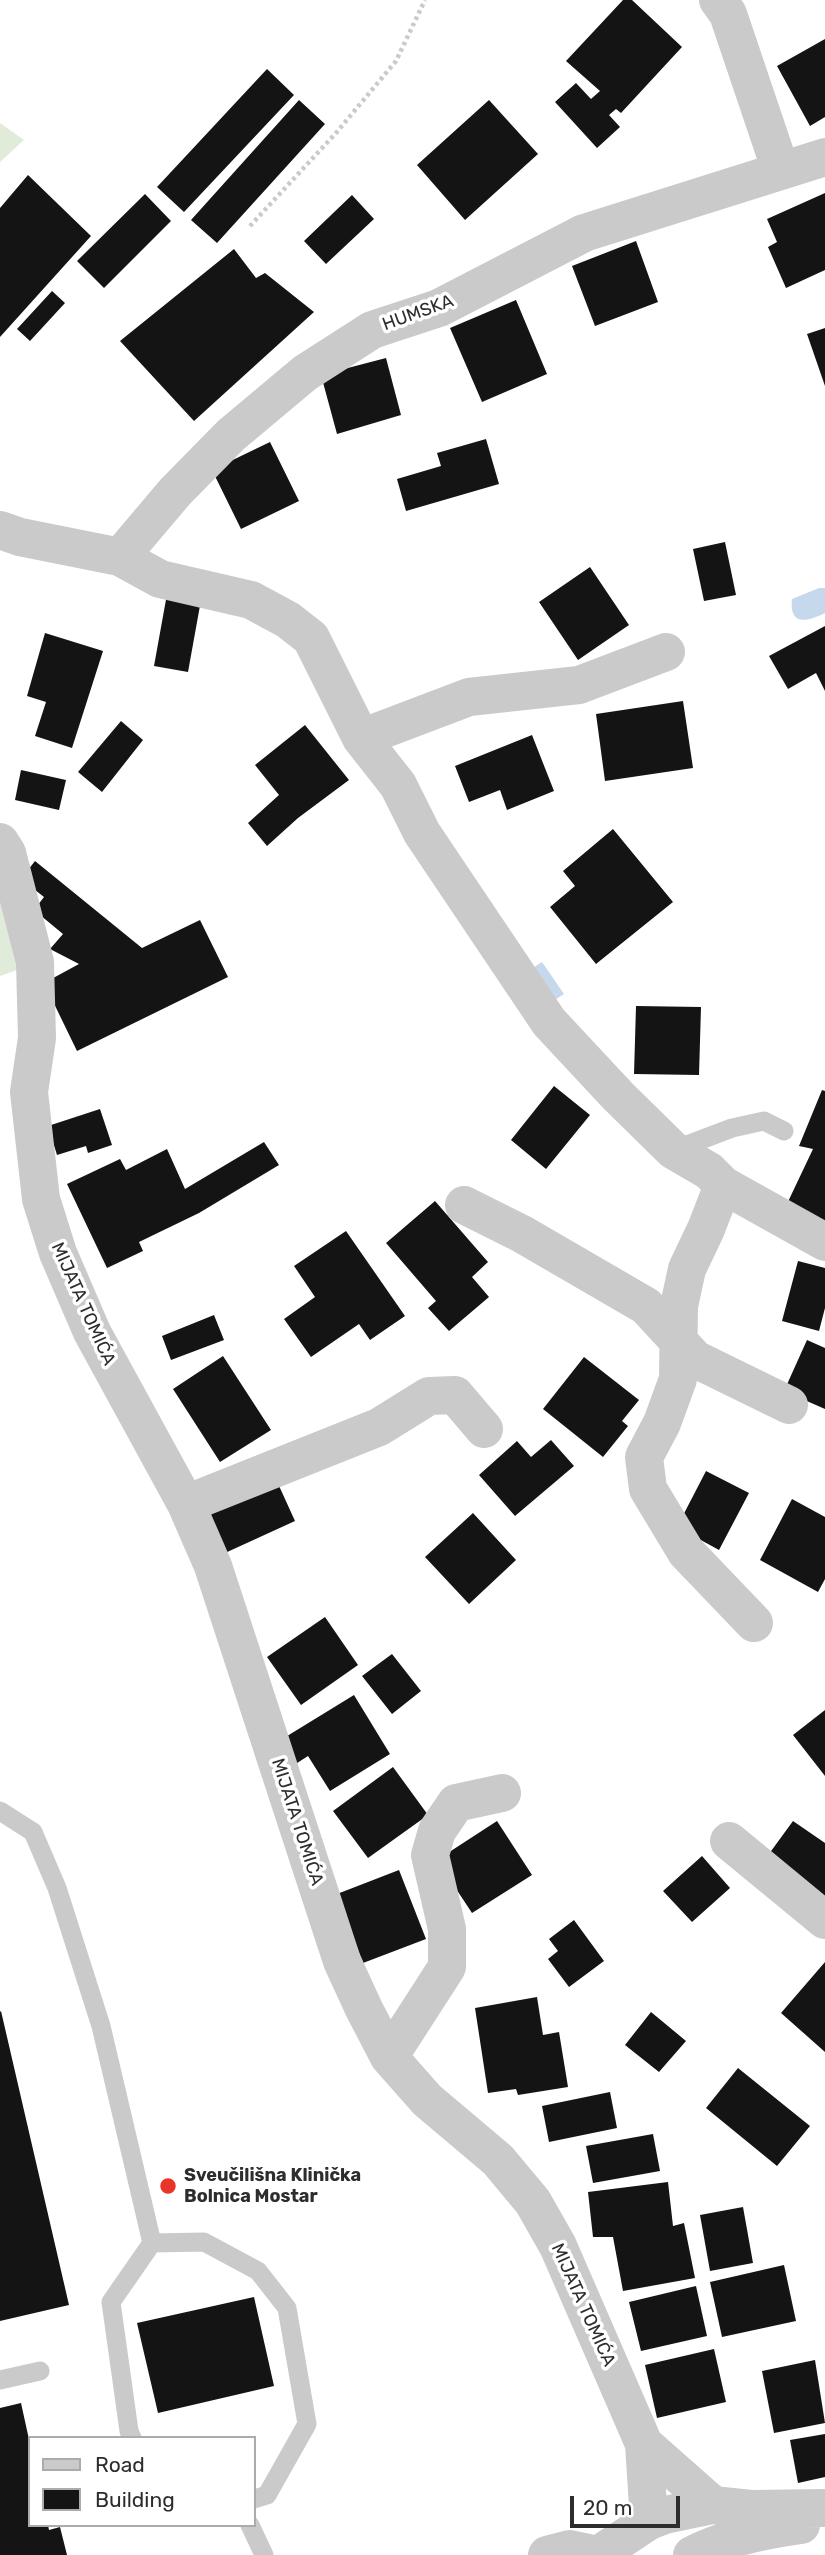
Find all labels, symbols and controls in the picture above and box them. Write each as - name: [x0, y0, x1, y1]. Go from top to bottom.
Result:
- street label: HUMSKA: [380, 290, 456, 336]
- street label: MIJATA TOMIĆA: [46, 1239, 120, 1369]
- street label: MIJATA TOMIĆA: [266, 1756, 328, 1888]
- place label: Sveučilišna Klinička Bolnica Mostar: [184, 2165, 361, 2208]
- marker: Sveučilišna Klinička Bolnica Mostar: [158, 2176, 178, 2196]
- street label: MIJATA TOMIĆA: [546, 2240, 620, 2370]
- legend: [28, 2436, 256, 2527]
- text: Road: [95, 2452, 145, 2477]
- scale bar: [573, 2482, 683, 2526]
- text: Building: [95, 2487, 175, 2512]
- text: 20 m: [583, 2495, 632, 2520]

